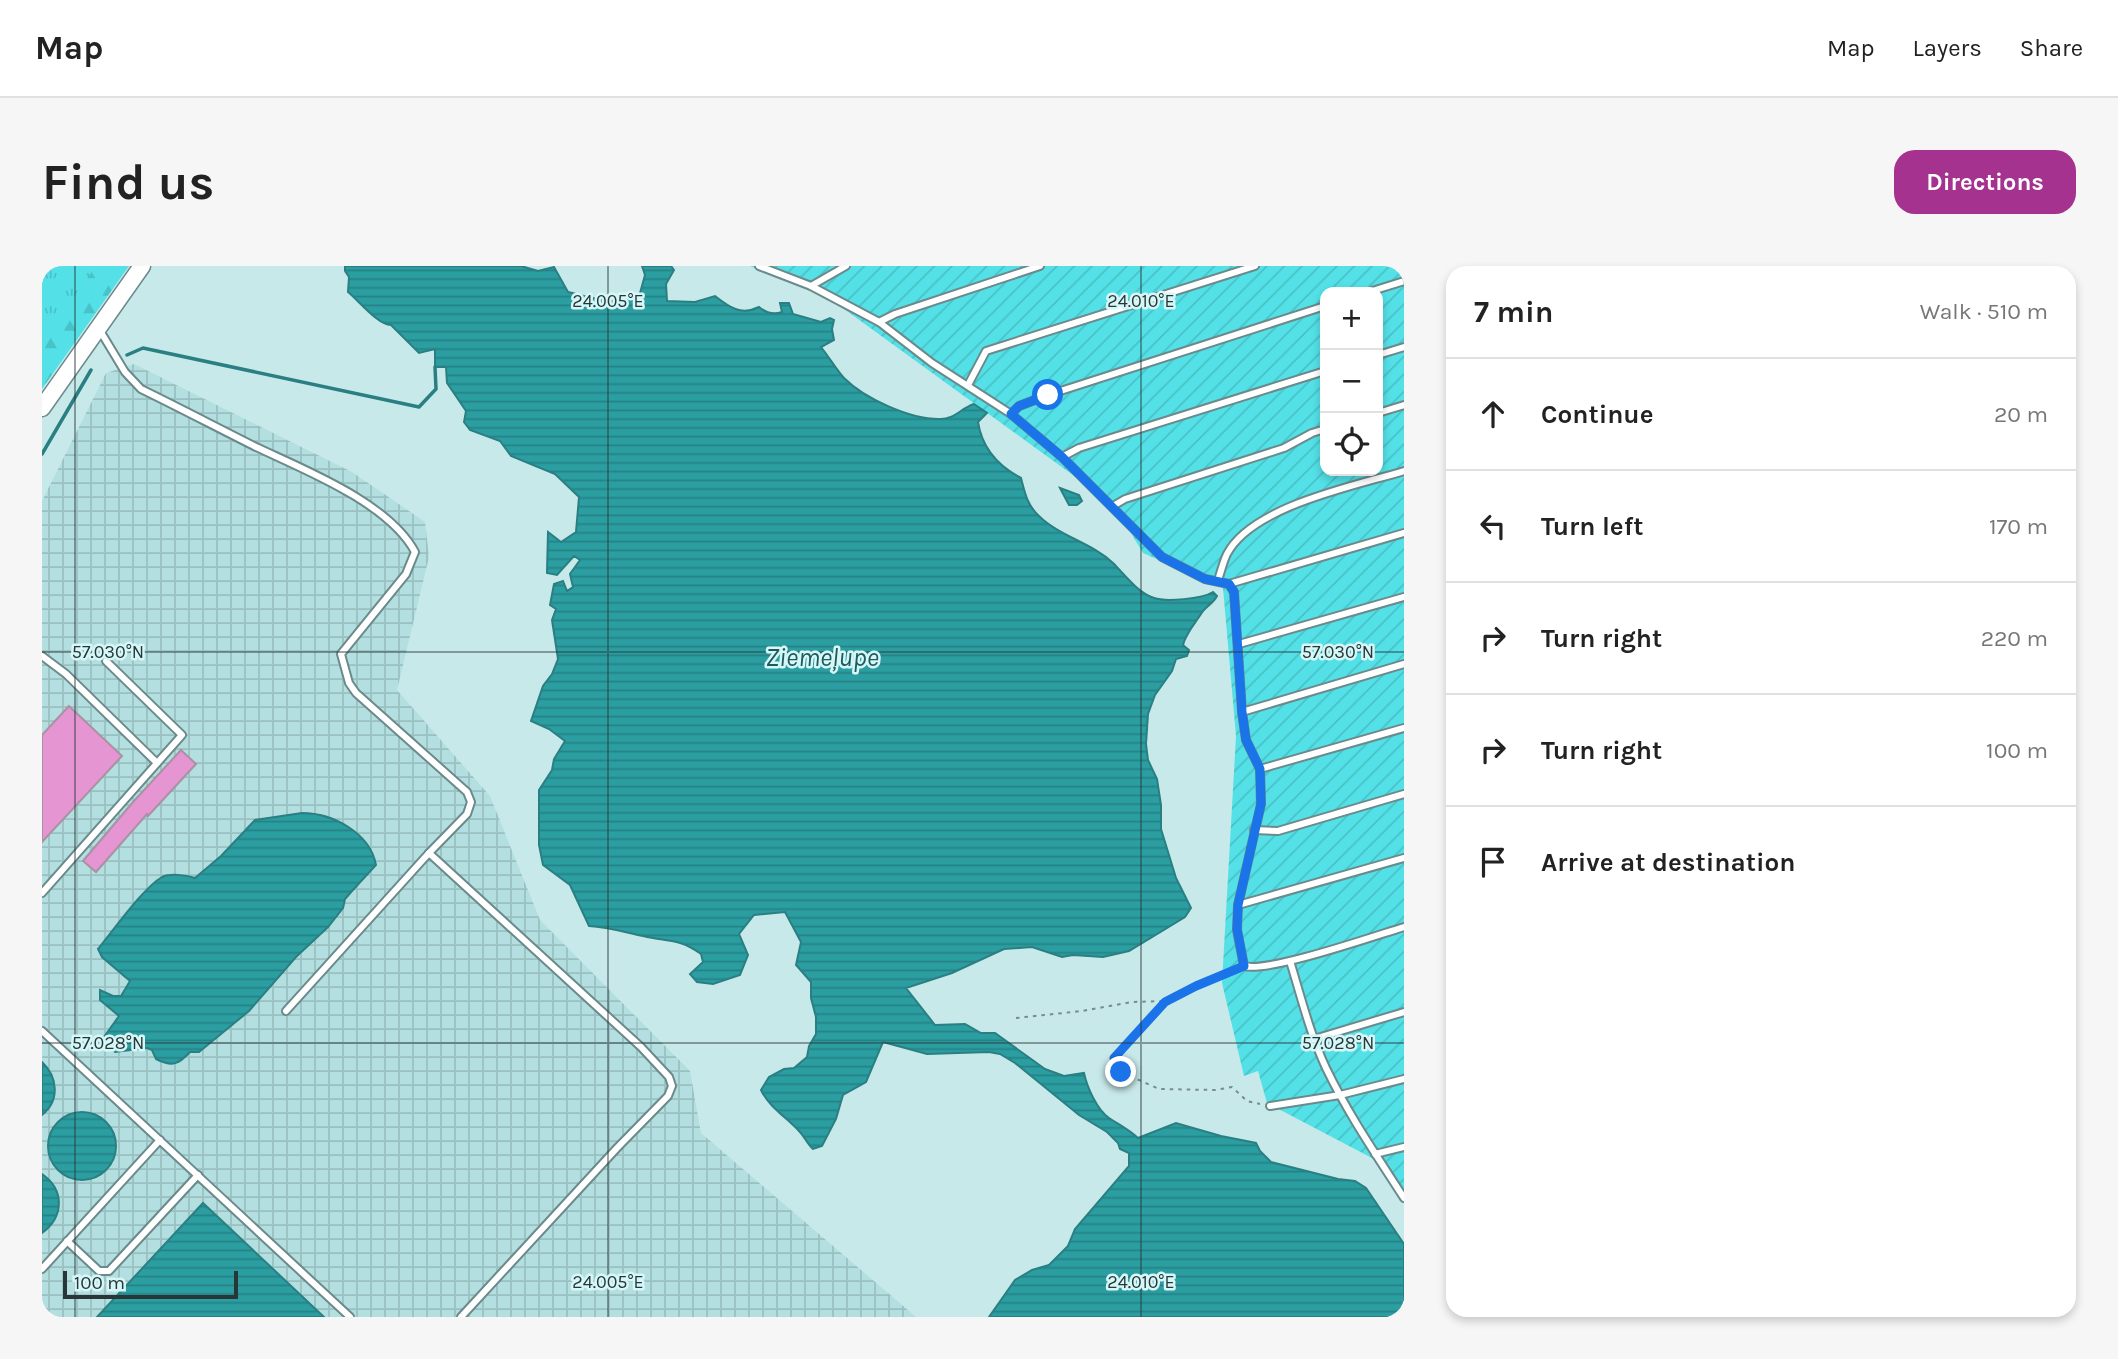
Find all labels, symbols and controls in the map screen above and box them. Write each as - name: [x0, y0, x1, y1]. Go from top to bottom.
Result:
- text: Map: [35, 29, 103, 67]
- text: Map: [1827, 34, 1875, 62]
- text: Layers: [1913, 34, 1982, 62]
- text: Share: [2020, 34, 2083, 62]
- button: Directions: [1894, 150, 2076, 214]
- text: Find us: [42, 154, 214, 211]
- map controls: [1320, 287, 1383, 476]
- button: +: [1320, 287, 1383, 350]
- text: 24.005°E: [572, 290, 644, 312]
- text: 24.010°E: [1107, 290, 1175, 312]
- text: 7 min: [1474, 294, 1554, 330]
- text: Walk · 510 m: [1920, 298, 2048, 325]
- button: −: [1320, 350, 1383, 413]
- route start: [1032, 379, 1063, 410]
- icon: ahead: [1474, 395, 1512, 433]
- text: Continue: [1541, 399, 1653, 430]
- text: 20 m: [1994, 401, 2048, 428]
- button: locate: [1320, 413, 1383, 476]
- icon: left: [1474, 507, 1512, 545]
- text: Turn left: [1541, 511, 1643, 542]
- text: 170 m: [1989, 513, 2048, 540]
- icon: right: [1474, 619, 1512, 657]
- text: Turn right: [1541, 623, 1662, 654]
- text: 220 m: [1981, 625, 2048, 652]
- text: 57.030°N: [72, 641, 144, 663]
- text: 57.030°N: [1302, 641, 1374, 663]
- water label: Ziemeļupe: [765, 642, 879, 673]
- icon: right: [1474, 731, 1512, 769]
- text: Turn right: [1541, 735, 1662, 766]
- text: 100 m: [1986, 737, 2048, 764]
- icon: arrive: [1474, 843, 1512, 881]
- text: Arrive at destination: [1541, 847, 1795, 878]
- text: 57.028°N: [72, 1032, 144, 1054]
- text: 57.028°N: [1302, 1032, 1374, 1054]
- route end: [1105, 1056, 1136, 1087]
- scale bar: [63, 1268, 238, 1300]
- text: 24.005°E: [572, 1271, 644, 1293]
- text: 24.010°E: [1107, 1271, 1175, 1293]
- text: 100 m: [74, 1272, 125, 1294]

